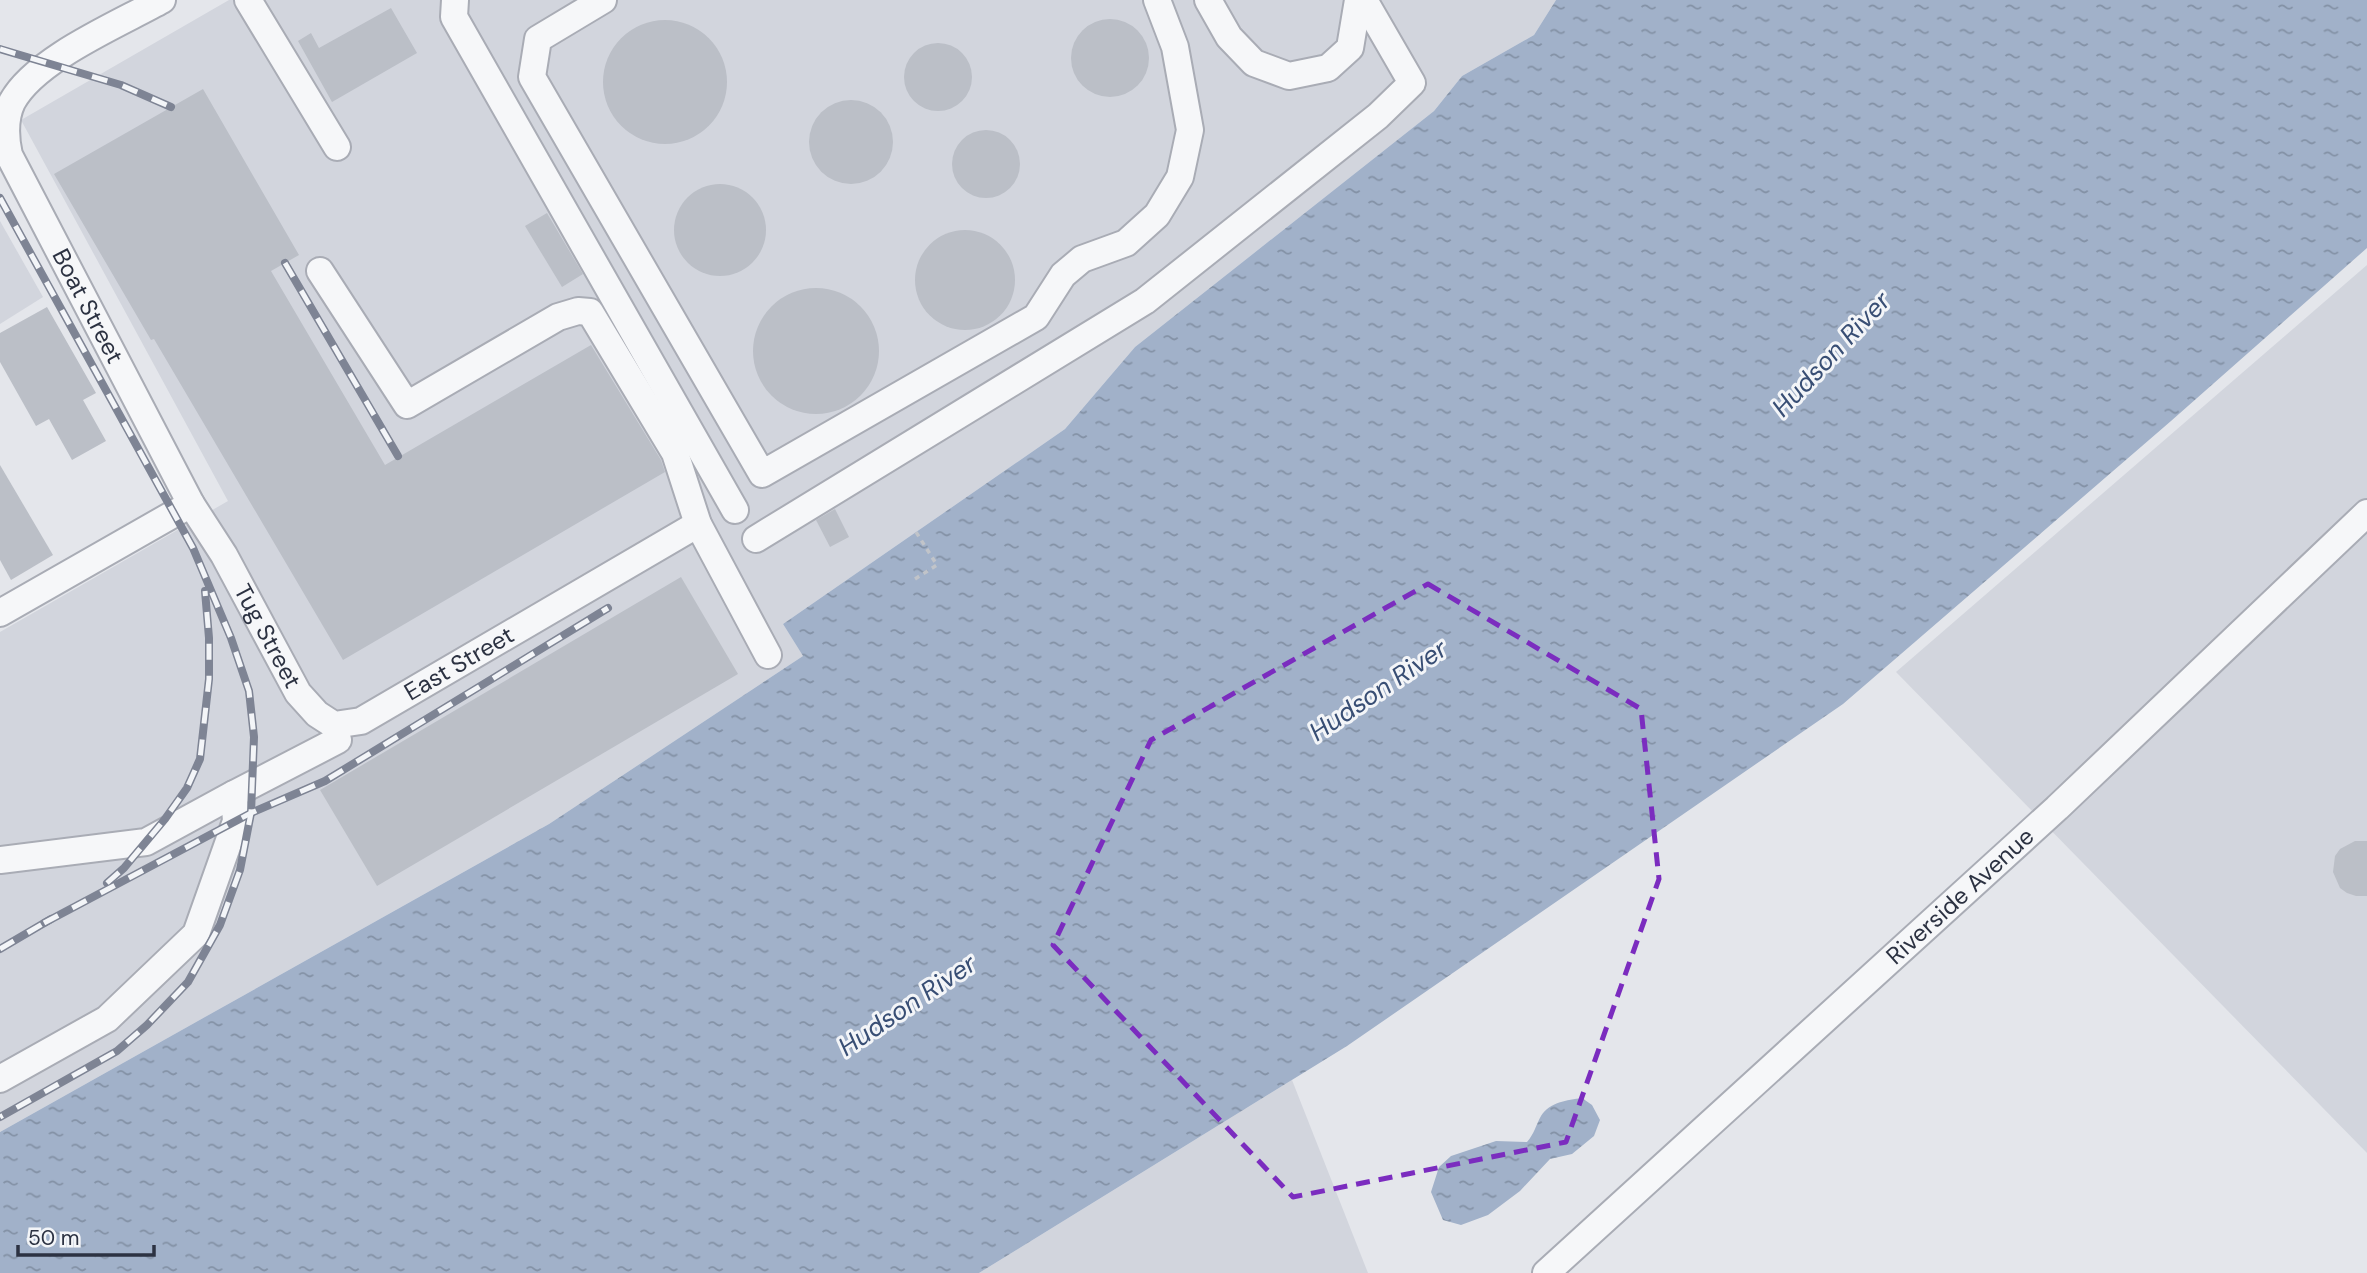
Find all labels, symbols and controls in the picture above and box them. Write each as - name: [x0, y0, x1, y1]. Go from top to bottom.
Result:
- street label: Boat Street: [46, 243, 131, 369]
- water label: Hudson River: [1764, 283, 1899, 424]
- street label: Tug Street: [227, 578, 309, 693]
- street label: East Street: [398, 619, 519, 707]
- water label: Hudson River: [1303, 631, 1455, 749]
- street label: Riverside Avenue: [1879, 821, 2040, 971]
- water label: Hudson River: [832, 946, 984, 1064]
- scale bar: [18, 1214, 154, 1258]
- text: 50 m: [28, 1224, 79, 1252]

